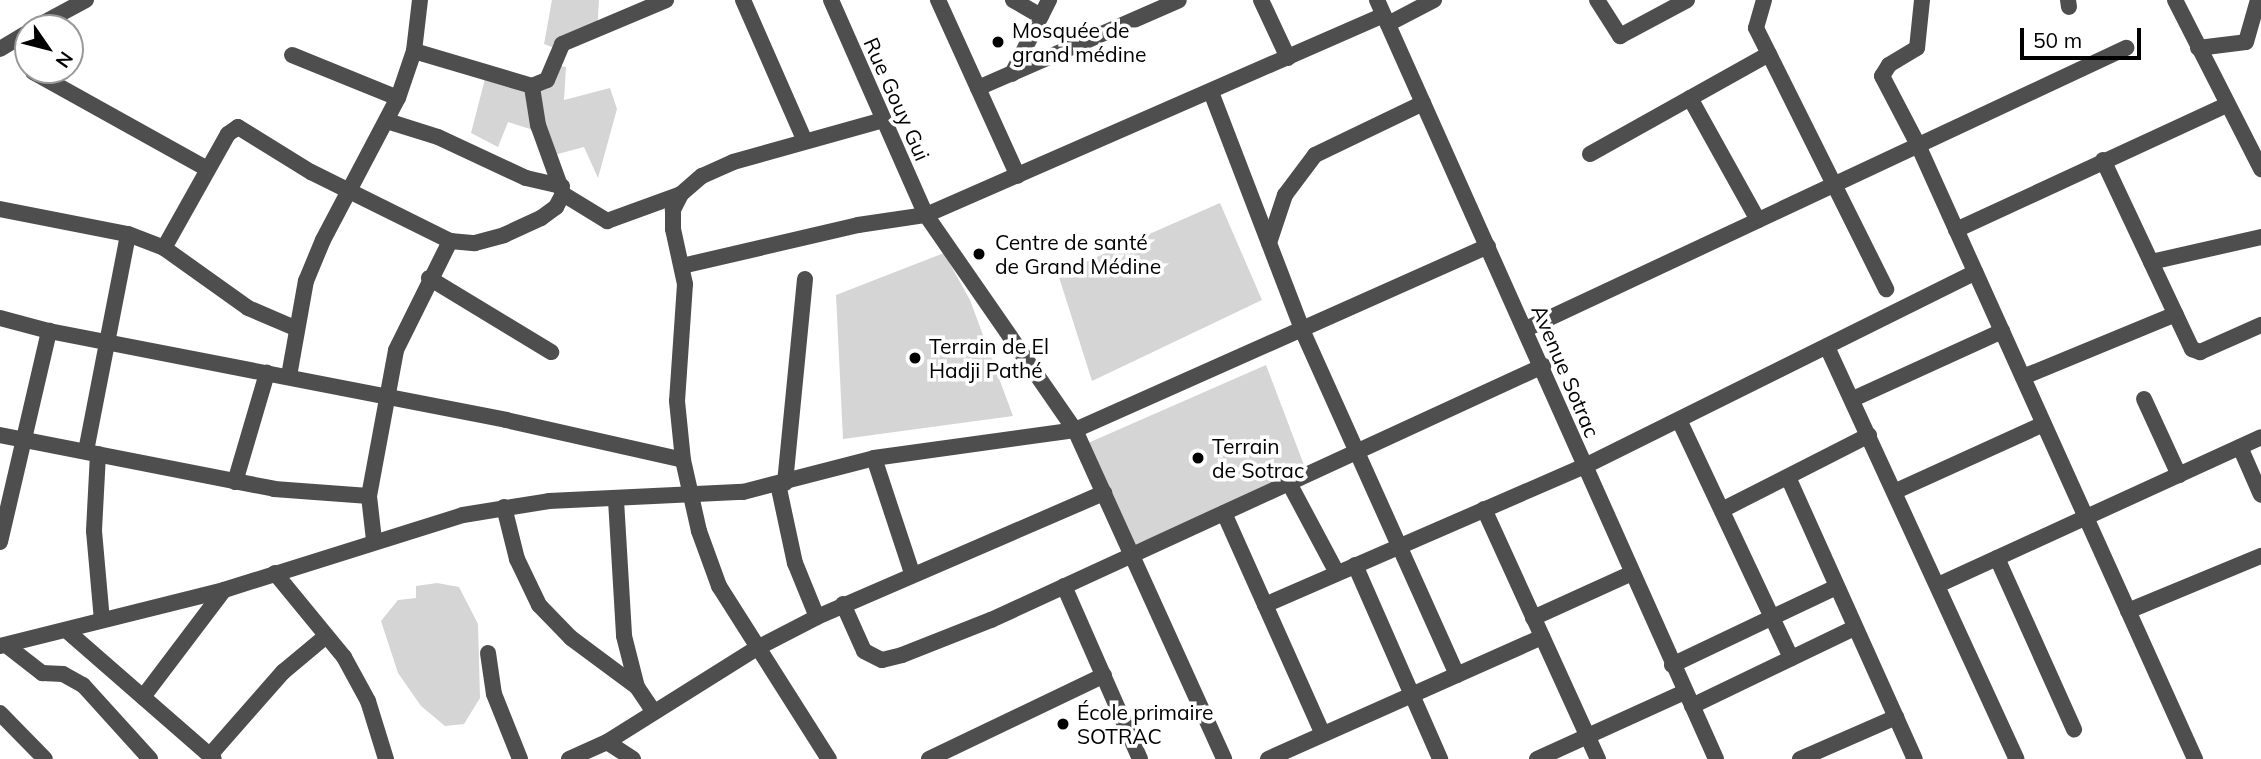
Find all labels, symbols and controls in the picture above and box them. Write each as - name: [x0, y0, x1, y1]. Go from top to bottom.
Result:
- north arrow: [14, 14, 84, 84]
- scale bar: [2023, 14, 2144, 58]
- place label: Mosquée de grand médine: [1012, 17, 1146, 67]
- text: 50 m: [2033, 27, 2082, 53]
- street label: Rue Gouy Gui: [859, 34, 935, 164]
- marker: Mosquée de grand médine: [990, 34, 1006, 50]
- text: N: [51, 47, 79, 73]
- place label: Centre de santé de Grand Médine: [995, 229, 1161, 279]
- marker: Centre de santé de Grand Médine: [969, 244, 989, 264]
- street label: Avenue Sotrac: [1527, 301, 1605, 441]
- place label: Terrain de El Hadji Pathé: [929, 333, 1049, 383]
- marker: Terrain de El Hadji Pathé: [907, 350, 923, 366]
- place label: Terrain de Sotrac: [1212, 433, 1304, 483]
- marker: Terrain de Sotrac: [1190, 450, 1206, 466]
- place label: École primaire SOTRAC: [1077, 699, 1214, 749]
- marker: École primaire SOTRAC: [1055, 716, 1071, 732]

